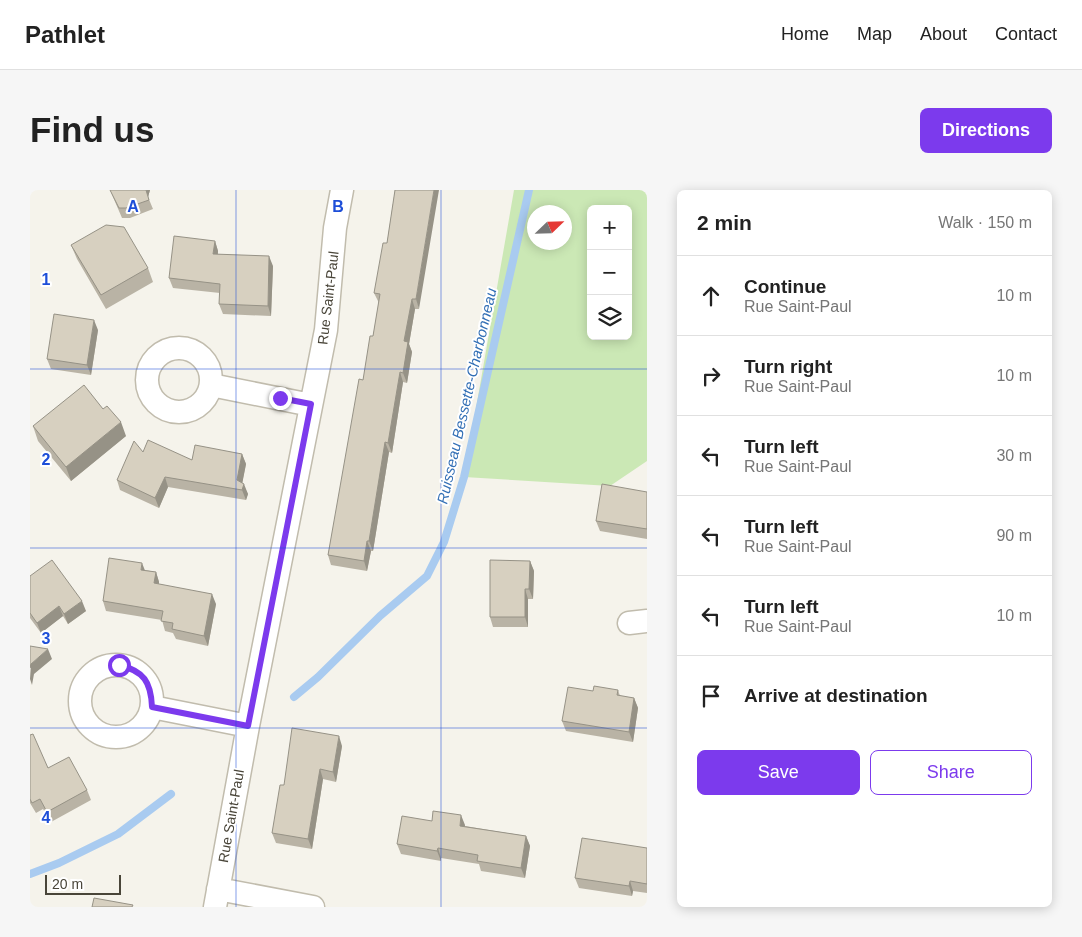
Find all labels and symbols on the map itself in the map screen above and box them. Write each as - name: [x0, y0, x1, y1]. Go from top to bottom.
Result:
- text: A: [127, 198, 139, 215]
- text: B: [332, 198, 344, 215]
- north arrow: [527, 205, 572, 250]
- street label: Rue Saint-Paul: [314, 250, 342, 346]
- text: 1: [42, 271, 51, 288]
- water label: Ruisseau Bessette-Charbonneau: [433, 286, 500, 505]
- route end: [269, 387, 292, 410]
- text: 2: [42, 451, 51, 468]
- text: 3: [42, 630, 51, 647]
- route start: [108, 654, 131, 677]
- street label: Rue Saint-Paul: [215, 768, 247, 864]
- text: 4: [42, 809, 51, 826]
- scale bar: [45, 872, 121, 895]

